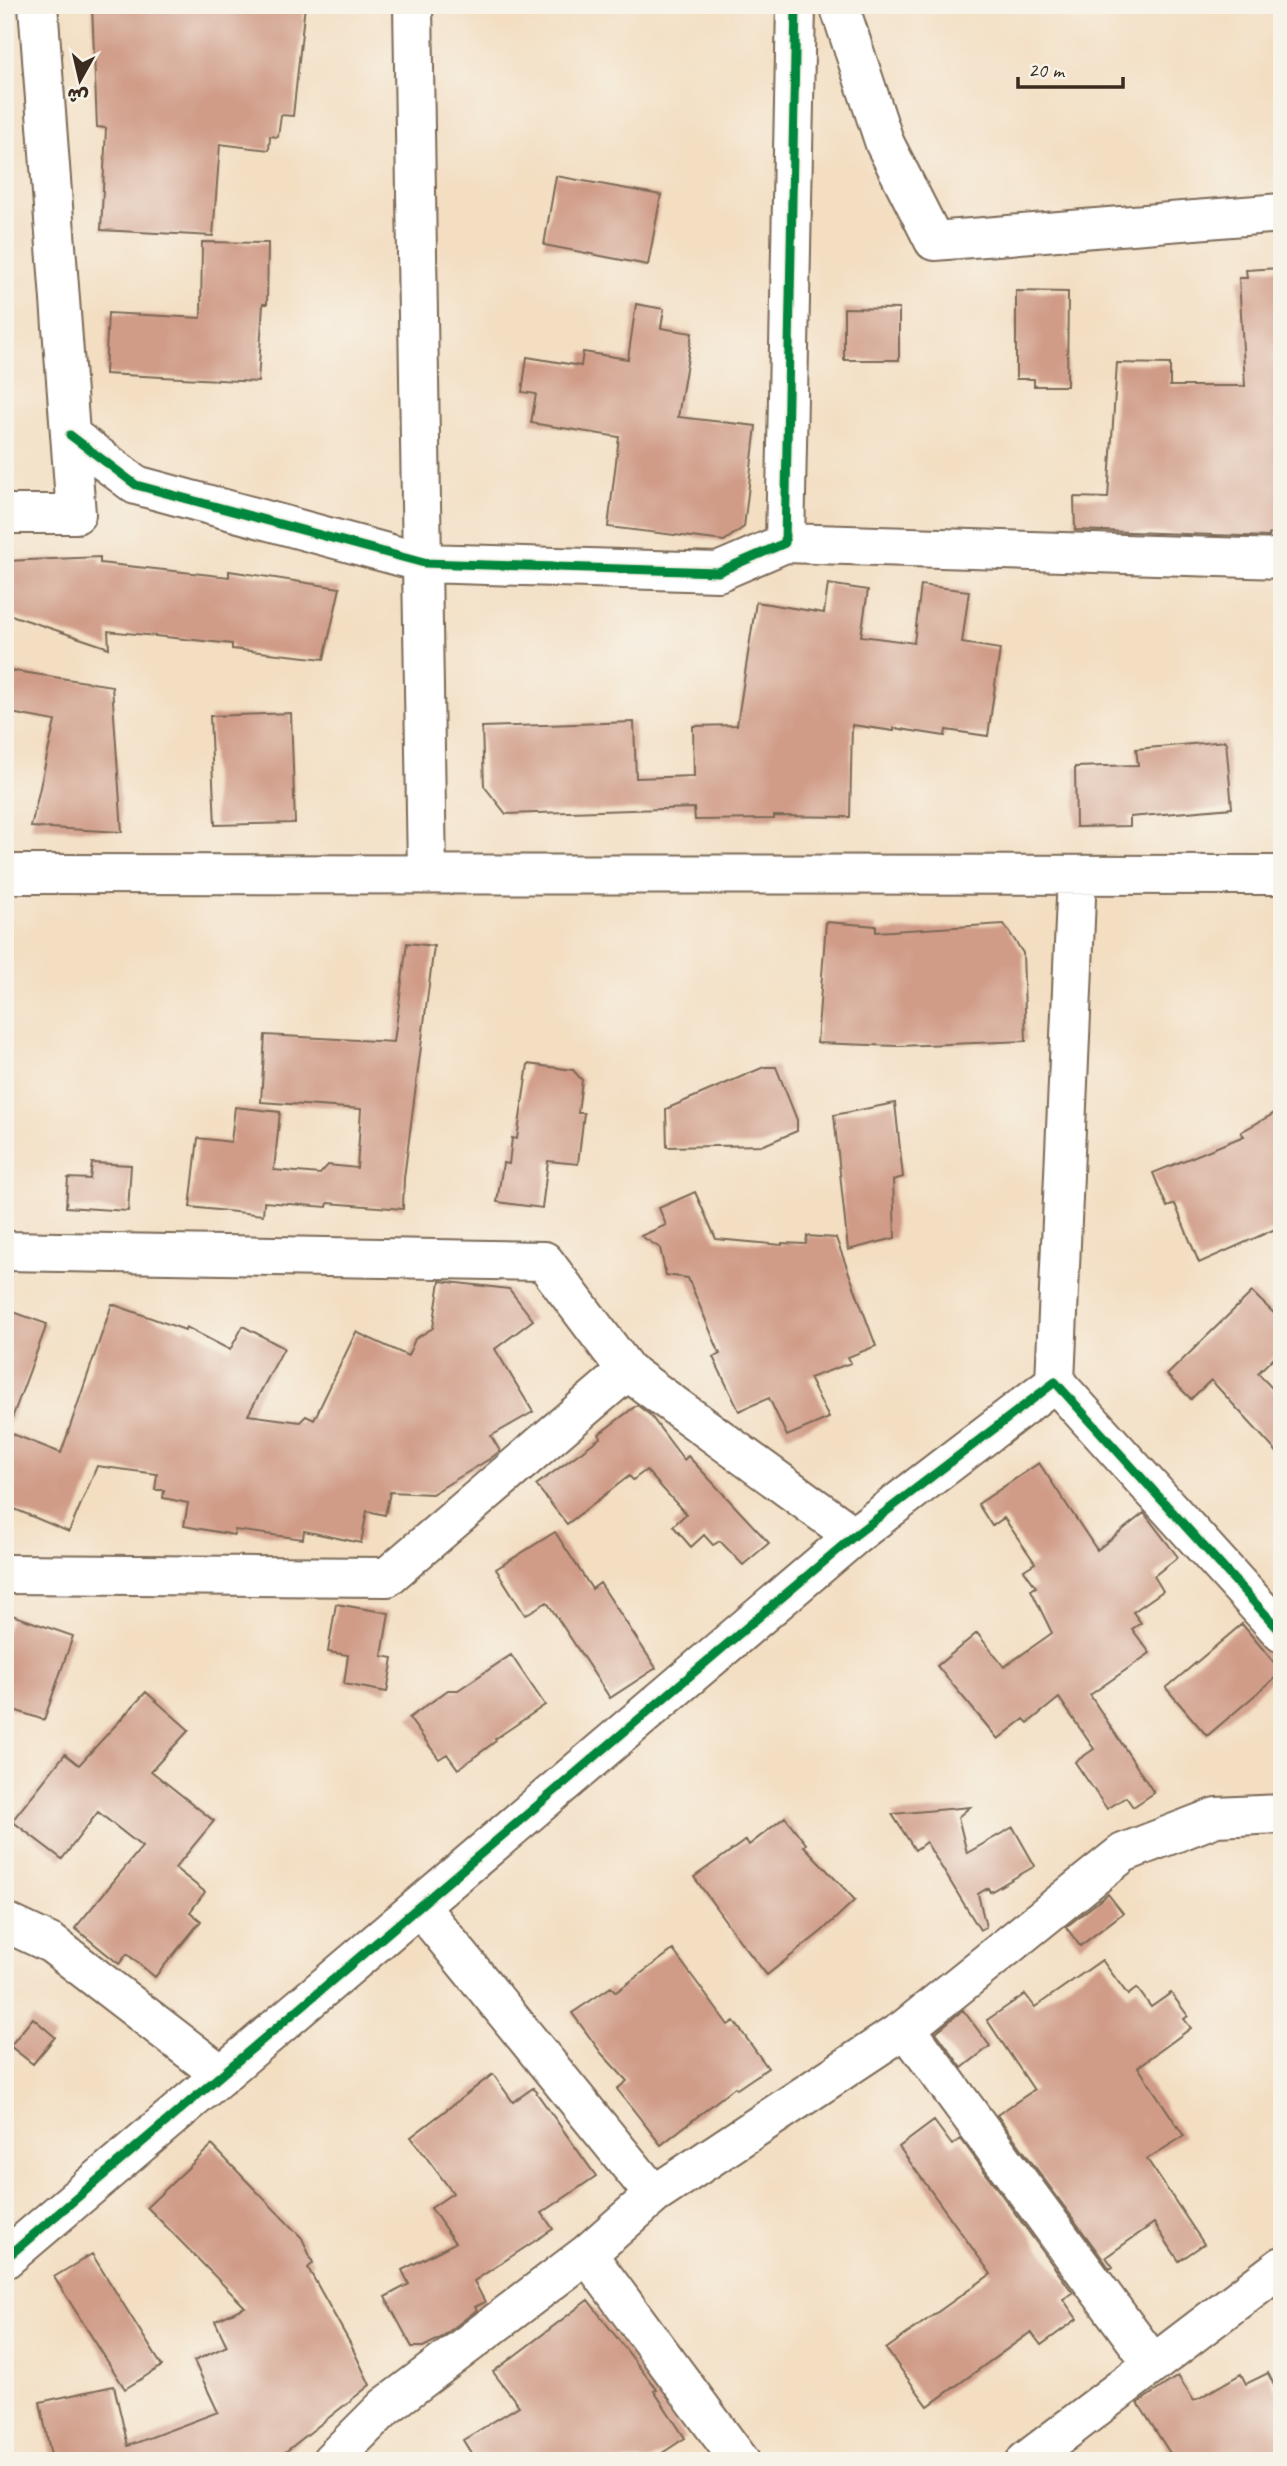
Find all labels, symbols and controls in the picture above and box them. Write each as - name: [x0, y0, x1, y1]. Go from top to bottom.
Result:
- north arrow: [46, 46, 116, 116]
- scale bar: [1018, 46, 1122, 90]
- text: 20 m: [1028, 57, 1066, 83]
- text: ش: [66, 82, 90, 109]

